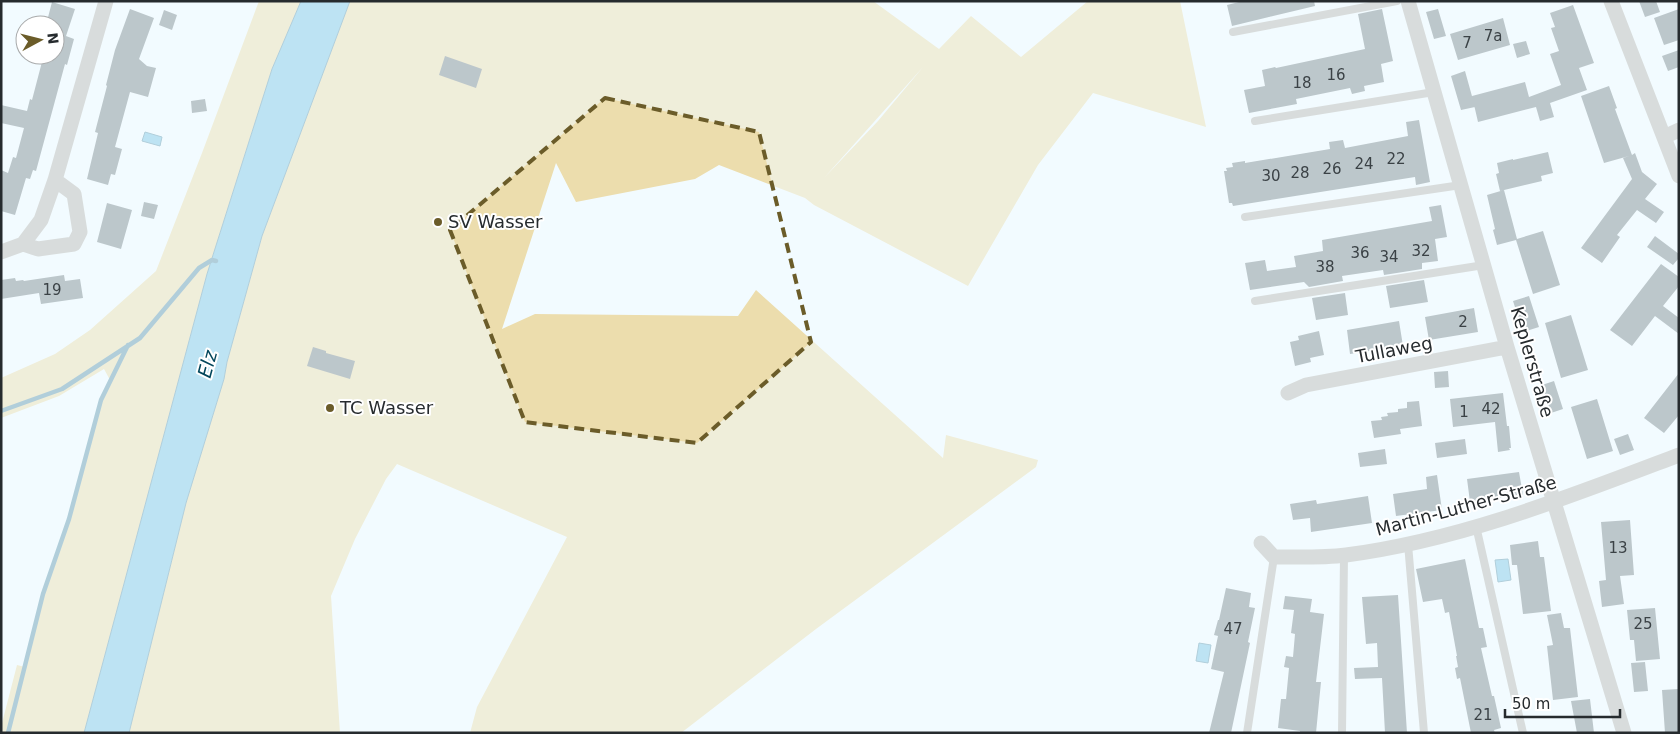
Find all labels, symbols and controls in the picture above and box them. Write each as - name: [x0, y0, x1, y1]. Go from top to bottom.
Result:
- north arrow: [15, 15, 65, 65]
- house number: 7a: [1484, 27, 1502, 45]
- text: N: [44, 32, 62, 45]
- house number: 7: [1462, 34, 1472, 52]
- house number: 16: [1326, 66, 1346, 84]
- house number: 18: [1292, 74, 1312, 92]
- house number: 22: [1386, 150, 1406, 168]
- house number: 24: [1354, 155, 1374, 173]
- house number: 26: [1322, 160, 1342, 178]
- house number: 28: [1290, 164, 1310, 182]
- house number: 30: [1261, 167, 1281, 185]
- place label: SV Wasser: [448, 211, 543, 232]
- marker: SV Wasser: [432, 216, 444, 228]
- house number: 32: [1411, 242, 1431, 260]
- house number: 36: [1350, 244, 1370, 262]
- house number: 34: [1379, 248, 1399, 266]
- house number: 38: [1315, 258, 1335, 276]
- house number: 19: [42, 281, 62, 299]
- street label: Keplerstraße: [1507, 304, 1558, 420]
- house number: 2: [1458, 313, 1468, 331]
- street label: Tullaweg: [1353, 332, 1434, 367]
- water label: Elz: [193, 347, 221, 380]
- place label: TC Wasser: [339, 397, 434, 418]
- house number: 42: [1481, 400, 1501, 418]
- marker: TC Wasser: [324, 402, 336, 414]
- house number: 1: [1459, 403, 1469, 421]
- street label: Martin-Luther-Straße: [1373, 471, 1559, 540]
- house number: 13: [1608, 539, 1628, 557]
- house number: 25: [1633, 615, 1653, 633]
- house number: 47: [1223, 620, 1243, 638]
- scale bar: [1505, 686, 1620, 718]
- text: 50 m: [1512, 695, 1550, 713]
- house number: 21: [1473, 706, 1493, 724]

